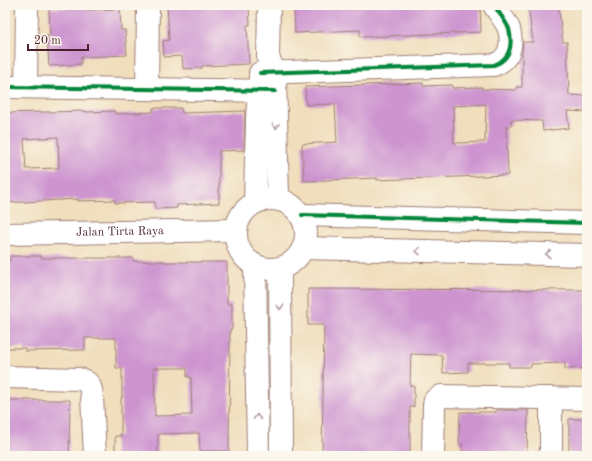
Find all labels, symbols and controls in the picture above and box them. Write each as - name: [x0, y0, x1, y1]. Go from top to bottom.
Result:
- scale bar: [28, 26, 88, 52]
- text: 20 m: [34, 35, 61, 47]
- one-way arrow: [272, 123, 280, 129]
- street label: Jalan Tirta Raya: [76, 225, 164, 239]
- one-way arrow: [415, 247, 421, 255]
- one-way arrow: [545, 250, 551, 259]
- one-way arrow: [276, 304, 284, 310]
- one-way arrow: [253, 414, 261, 420]

